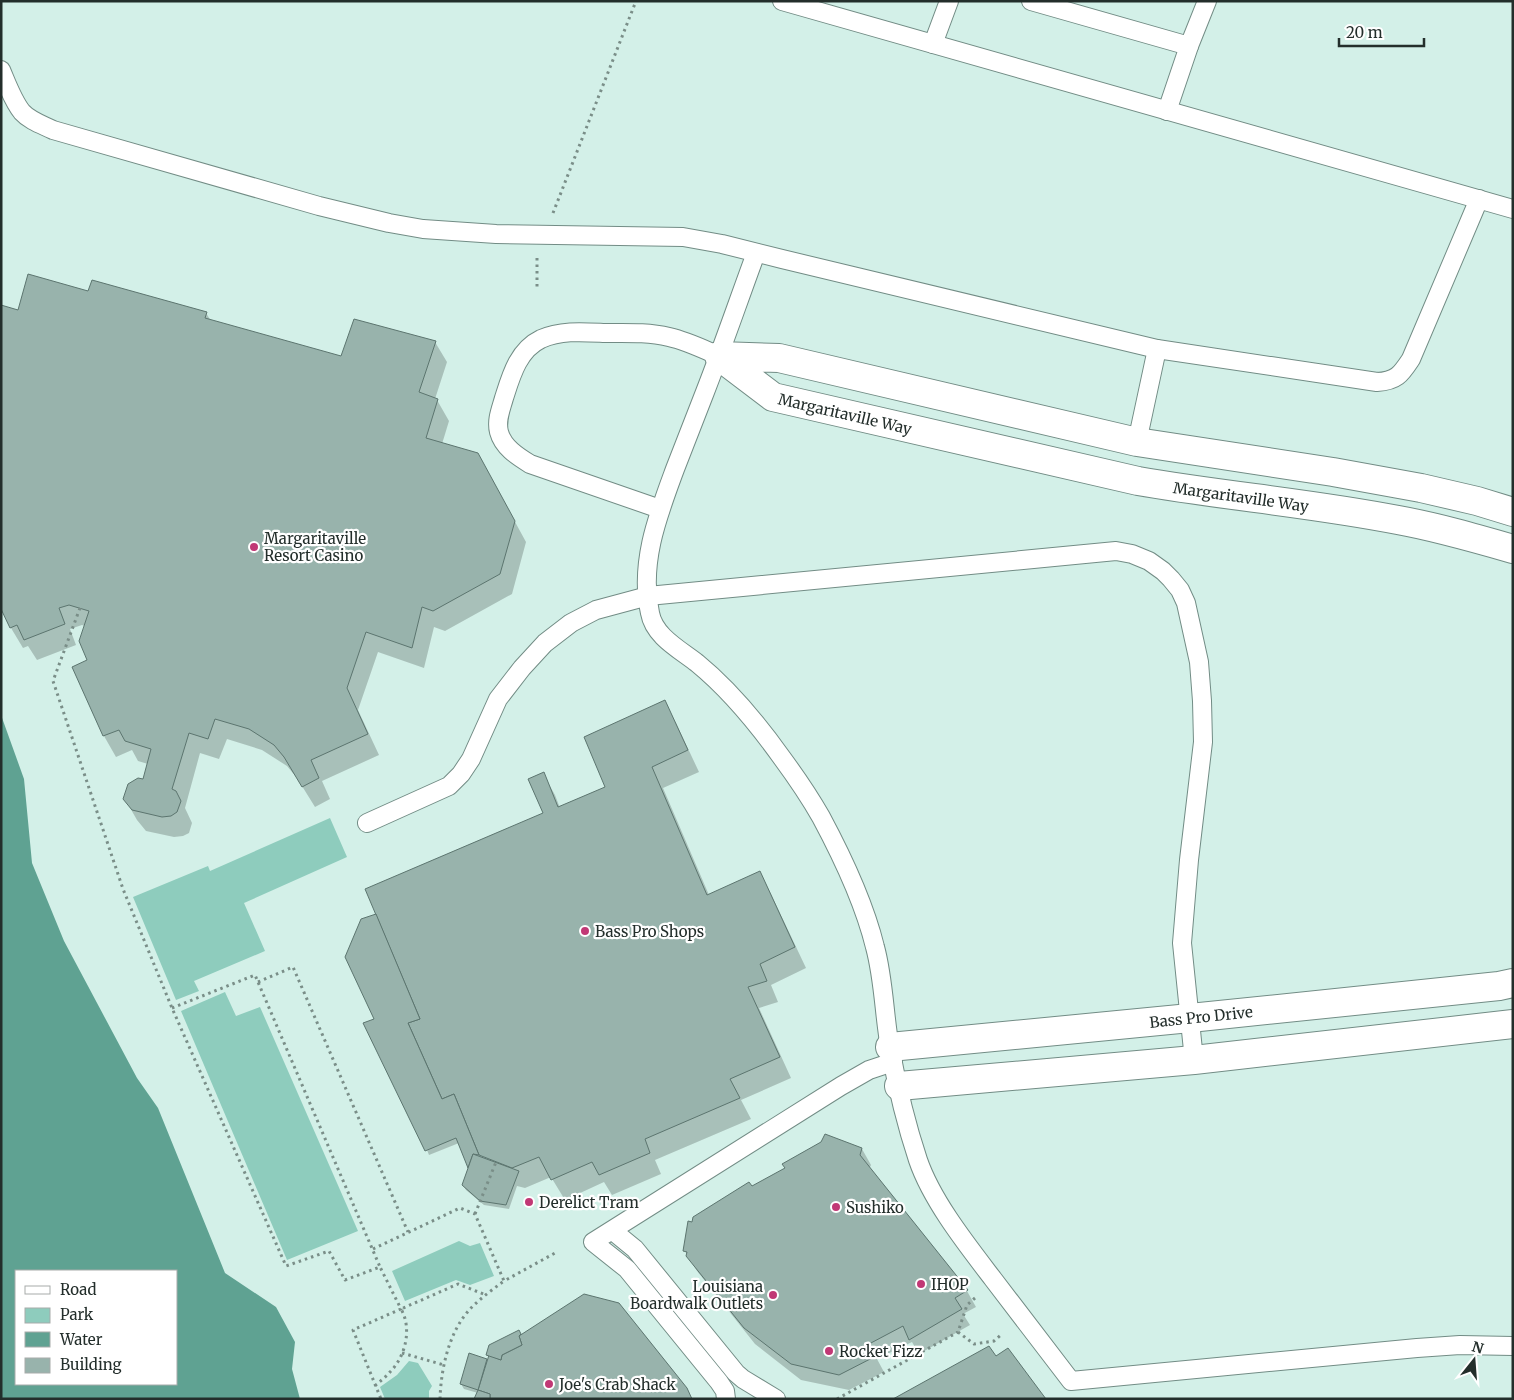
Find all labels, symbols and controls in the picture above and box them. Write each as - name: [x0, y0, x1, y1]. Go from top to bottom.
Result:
- scale bar: [1339, 15, 1424, 47]
- text: 20 m: [1346, 23, 1383, 42]
- street label: Margaritaville Way: [776, 389, 914, 439]
- street label: Margaritaville Way: [1172, 478, 1310, 516]
- place label: Margaritaville Resort Casino: [264, 529, 366, 565]
- marker: Margaritaville Resort Casino: [248, 541, 260, 553]
- place label: Bass Pro Shops: [595, 922, 704, 941]
- marker: Bass Pro Shops: [579, 925, 591, 937]
- street label: Bass Pro Drive: [1148, 1002, 1254, 1032]
- place label: Derelict Tram: [539, 1193, 639, 1212]
- marker: Derelict Tram: [523, 1196, 535, 1208]
- place label: Sushiko: [846, 1198, 904, 1217]
- marker: Sushiko: [830, 1201, 842, 1213]
- legend: [15, 1270, 178, 1385]
- place label: IHOP: [931, 1275, 969, 1294]
- place label: Louisiana Boardwalk Outlets: [630, 1277, 763, 1313]
- marker: IHOP: [915, 1278, 927, 1290]
- text: Road: [60, 1280, 96, 1299]
- marker: Louisiana Boardwalk Outlets: [767, 1289, 779, 1301]
- text: Park: [60, 1305, 94, 1324]
- text: Water: [59, 1330, 103, 1349]
- north arrow: [1449, 1335, 1499, 1385]
- text: N: [1470, 1337, 1486, 1358]
- place label: Rocket Fizz: [839, 1342, 922, 1361]
- marker: Rocket Fizz: [823, 1345, 835, 1357]
- text: Building: [60, 1355, 122, 1374]
- place label: Joe's Crab Shack: [558, 1375, 676, 1394]
- marker: Joe's Crab Shack: [543, 1378, 555, 1390]

